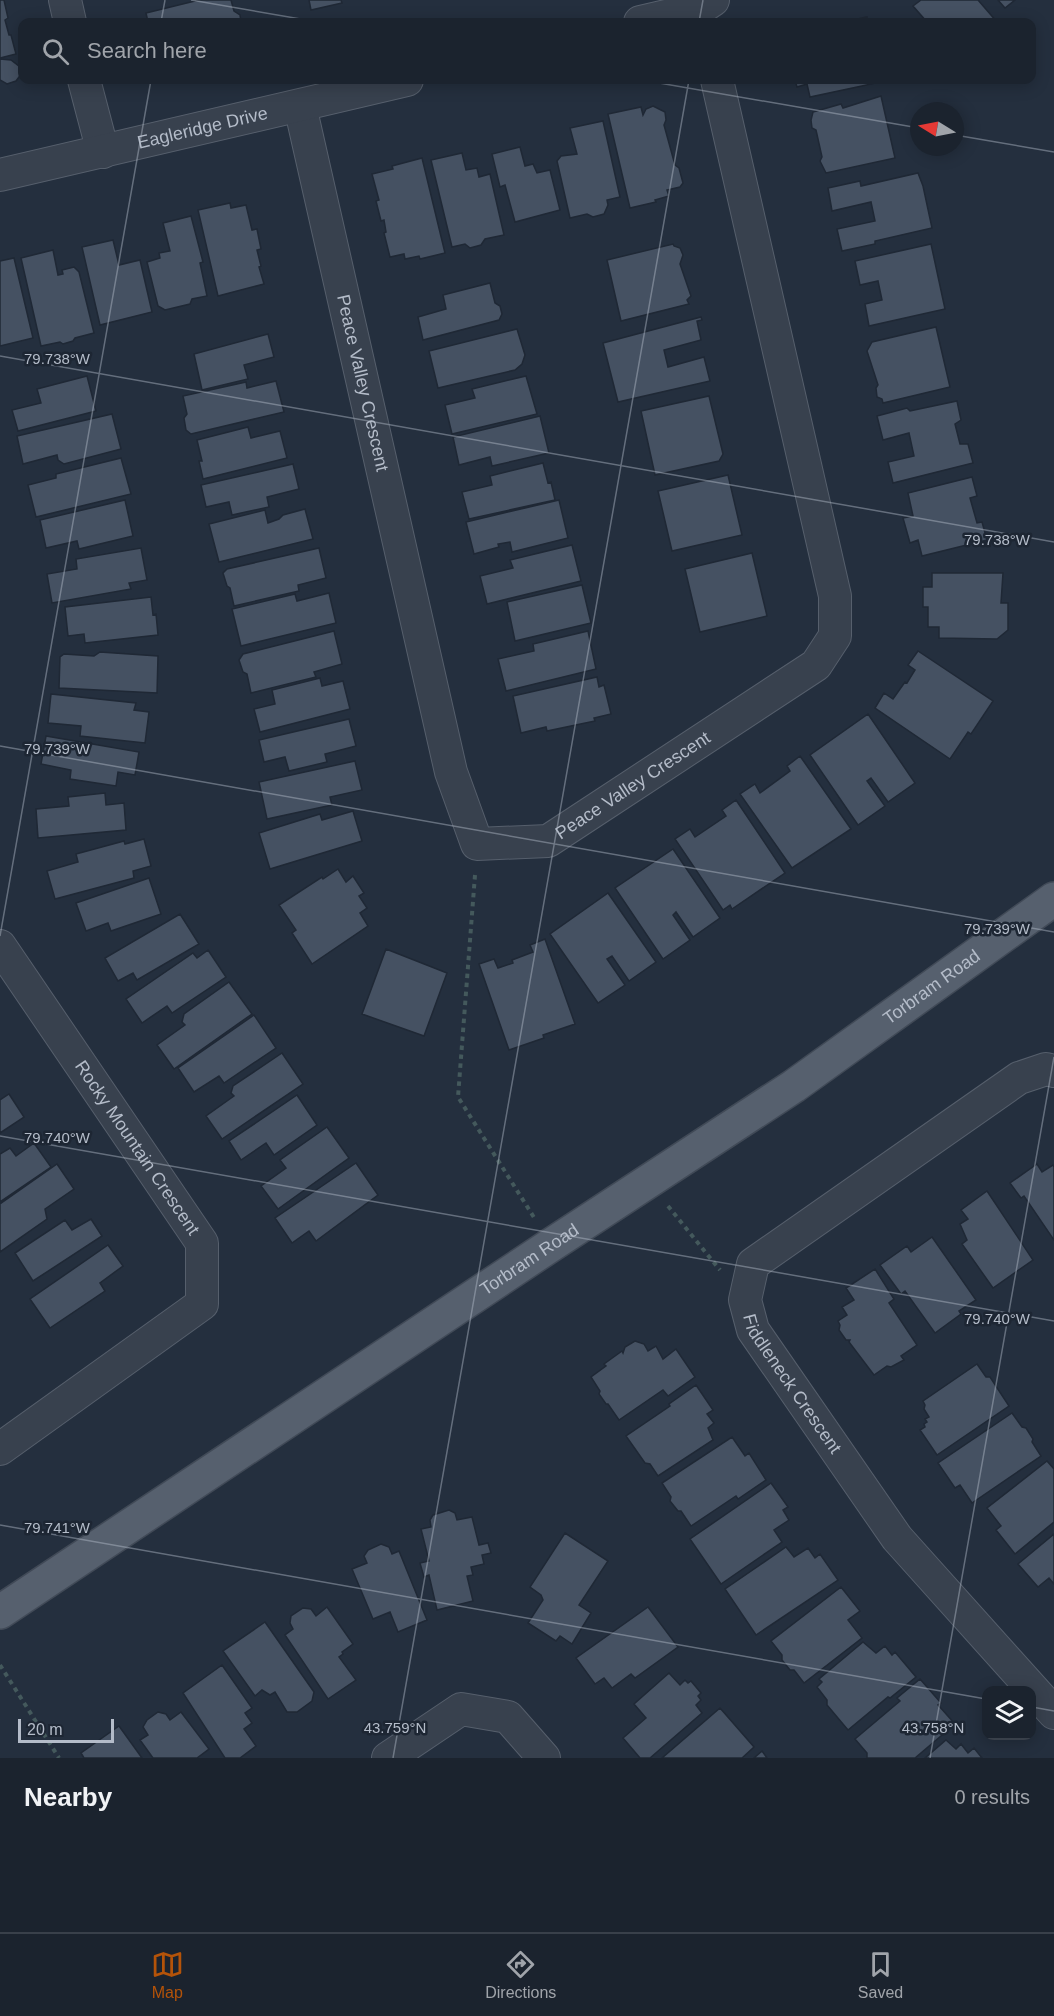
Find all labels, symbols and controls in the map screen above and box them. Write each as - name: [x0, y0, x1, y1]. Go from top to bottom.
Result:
- search box: [18, 18, 1036, 84]
- icon: search: [39, 35, 72, 68]
- text: Search here: [87, 38, 207, 63]
- north arrow: [910, 102, 964, 156]
- street label: Eagleridge Drive: [135, 103, 270, 153]
- street label: Peace Valley Crescent: [333, 293, 393, 473]
- text: 79.738°W: [24, 350, 91, 367]
- text: 79.738°W: [964, 531, 1031, 548]
- street label: Peace Valley Crescent: [552, 727, 714, 843]
- text: 79.739°W: [24, 740, 91, 757]
- text: 79.739°W: [964, 920, 1031, 937]
- street label: Torbram Road: [880, 946, 984, 1028]
- street label: Rocky Mountain Crescent: [71, 1057, 203, 1239]
- text: 79.740°W: [24, 1129, 91, 1146]
- street label: Torbram Road: [476, 1220, 582, 1299]
- text: 79.740°W: [964, 1310, 1031, 1327]
- street label: Fiddleneck Crescent: [739, 1312, 845, 1457]
- text: 79.741°W: [24, 1519, 91, 1536]
- map controls: [982, 1686, 1036, 1740]
- button: layers: [982, 1686, 1036, 1740]
- scale bar: [18, 1716, 114, 1744]
- text: 43.759°N: [364, 1719, 426, 1736]
- text: 43.758°N: [902, 1719, 964, 1736]
- text: 20 m: [27, 1721, 63, 1738]
- text: Nearby: [24, 1782, 112, 1812]
- text: 0 results: [954, 1786, 1030, 1808]
- tab: Map: [151, 1948, 184, 2002]
- tab: Directions: [485, 1948, 556, 2002]
- tab: Saved: [858, 1948, 903, 2002]

